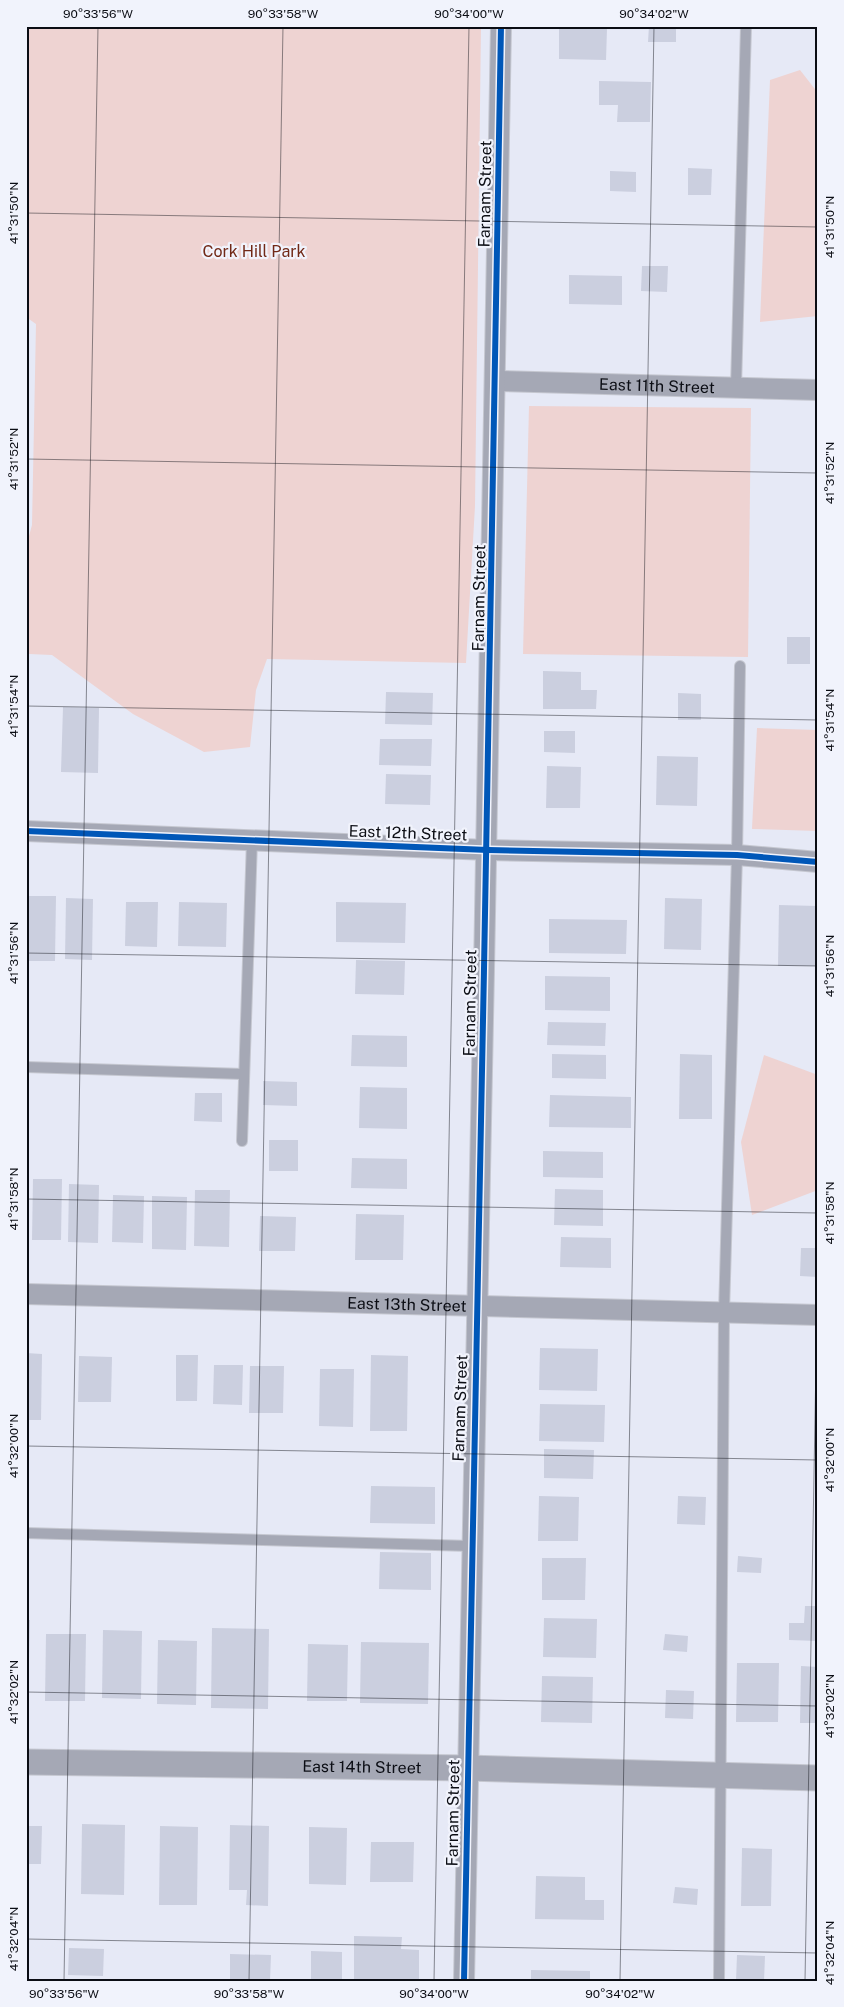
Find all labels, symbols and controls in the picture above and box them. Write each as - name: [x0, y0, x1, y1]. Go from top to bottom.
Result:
- text: 90°33'56"W: [63, 7, 134, 21]
- text: 90°33'58"W: [248, 7, 319, 21]
- text: 90°34'00"W: [434, 7, 504, 21]
- text: 90°34'02"W: [619, 7, 689, 21]
- street label: Farnam Street: [475, 140, 495, 248]
- text: 41°31'50"N: [7, 182, 21, 244]
- text: 41°31'50"N: [823, 196, 837, 258]
- park label: Cork Hill Park: [203, 242, 305, 261]
- street label: East 11th Street: [599, 374, 715, 397]
- text: 41°31'52"N: [7, 428, 21, 490]
- text: 41°31'52"N: [823, 442, 837, 504]
- street label: Farnam Street: [469, 544, 489, 652]
- text: 41°31'54"N: [7, 675, 21, 737]
- text: 41°31'54"N: [823, 689, 837, 751]
- street label: East 12th Street: [348, 821, 468, 845]
- text: 41°31'56"N: [7, 922, 21, 984]
- text: 41°31'56"N: [823, 935, 837, 997]
- street label: Farnam Street: [460, 949, 480, 1057]
- text: 41°31'58"N: [7, 1167, 21, 1231]
- text: 41°31'58"N: [823, 1181, 837, 1245]
- street label: East 13th Street: [347, 1293, 467, 1315]
- street label: Farnam Street: [449, 1354, 471, 1462]
- text: 41°32'00"N: [7, 1414, 21, 1478]
- text: 41°32'00"N: [823, 1428, 837, 1492]
- text: 41°32'02"N: [7, 1660, 21, 1724]
- text: 41°32'02"N: [823, 1674, 837, 1738]
- street label: East 14th Street: [302, 1756, 422, 1777]
- street label: Farnam Street: [443, 1759, 463, 1867]
- text: 41°32'04"N: [7, 1907, 21, 1971]
- text: 41°32'04"N: [823, 1921, 837, 1985]
- text: 90°33'56"W: [29, 1987, 100, 2001]
- text: 90°33'58"W: [214, 1987, 285, 2001]
- text: 90°34'00"W: [399, 1987, 469, 2001]
- text: 90°34'02"W: [585, 1987, 655, 2001]

